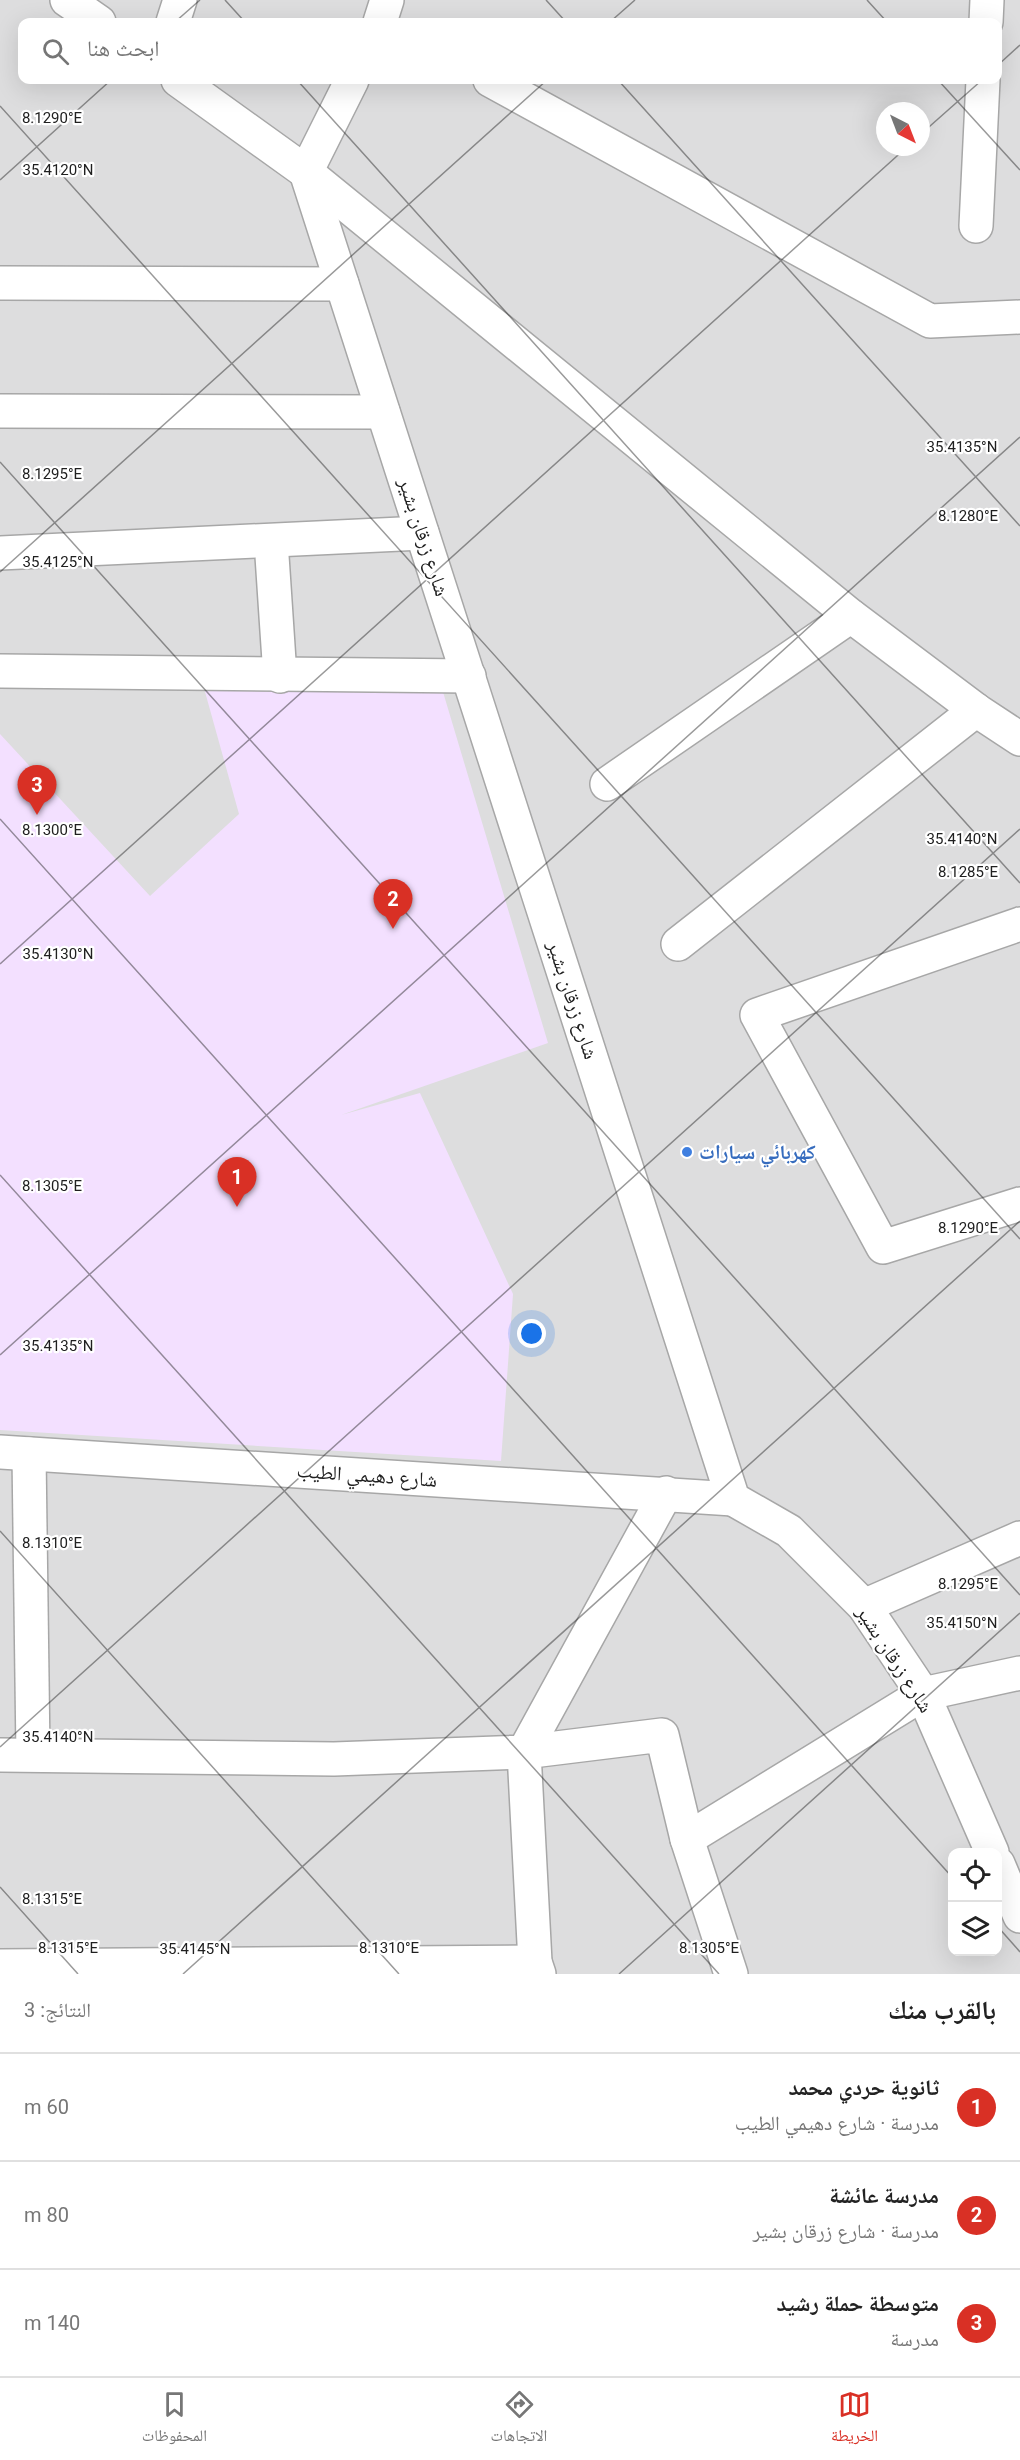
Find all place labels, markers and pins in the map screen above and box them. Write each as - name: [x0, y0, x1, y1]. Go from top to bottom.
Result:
- pin: 3: [18, 766, 57, 815]
- pin: 2: [374, 880, 412, 929]
- place label: كهربائي سيارات: [699, 1140, 816, 1168]
- marker: كهربائي سيارات: [680, 1145, 694, 1159]
- pin: 1: [218, 1158, 256, 1207]

